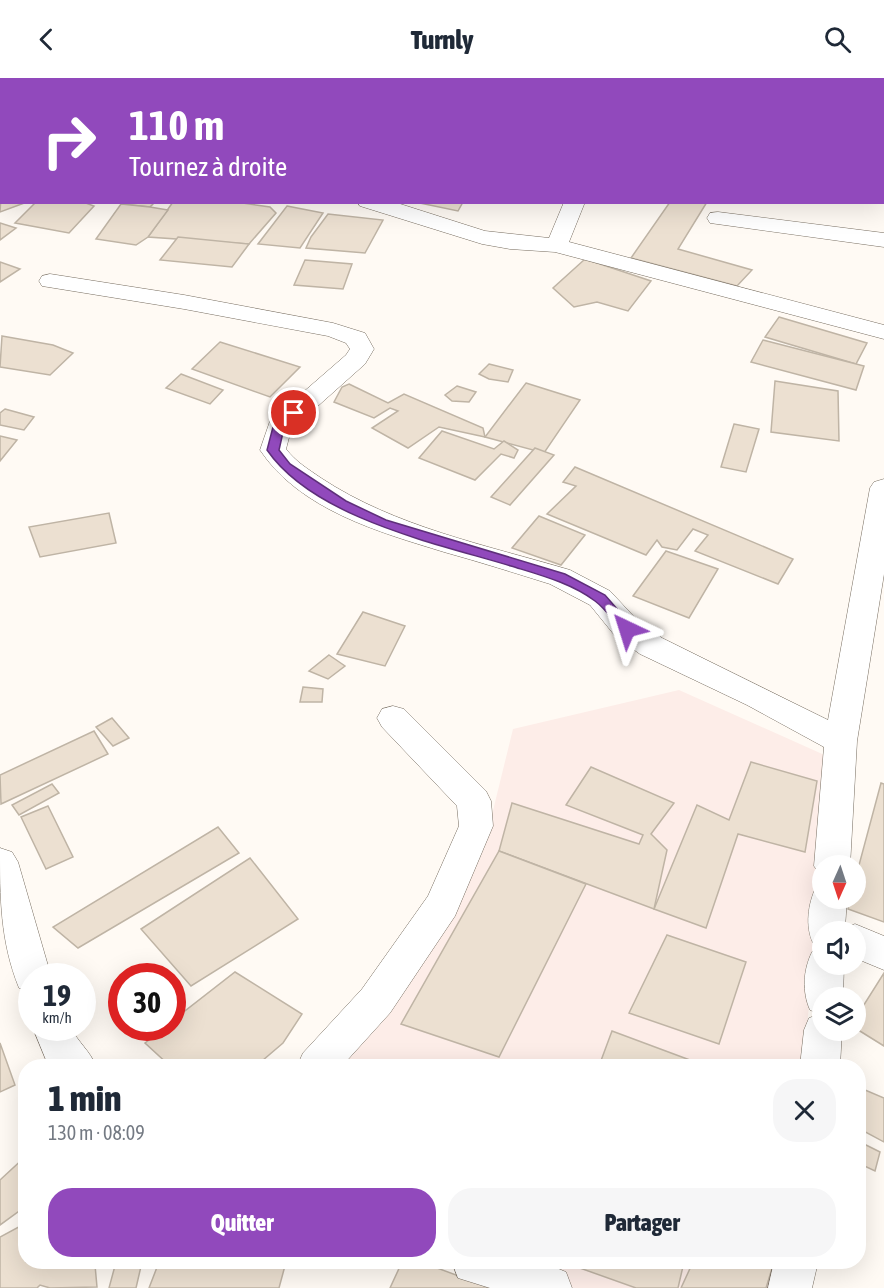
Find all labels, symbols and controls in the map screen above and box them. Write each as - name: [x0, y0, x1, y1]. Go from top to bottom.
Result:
- icon: back: [30, 23, 63, 56]
- icon: search: [821, 23, 854, 56]
- text: Turnly: [411, 24, 473, 55]
- text: 110 m: [129, 101, 224, 149]
- icon: right: [30, 102, 108, 180]
- text: Tournez à droite: [129, 151, 287, 182]
- pin: [268, 387, 319, 438]
- icon: arrive: [277, 396, 310, 429]
- position arrow: [595, 597, 659, 661]
- north arrow: [812, 855, 866, 909]
- map controls: [812, 855, 866, 1041]
- button: sound: [812, 921, 866, 975]
- speed limit sign: 30: [108, 963, 186, 1041]
- text: 19: [43, 978, 71, 1012]
- button: layers: [812, 987, 866, 1041]
- text: km/h: [42, 1009, 72, 1026]
- text: 1 min: [48, 1077, 122, 1119]
- button: close: [773, 1079, 836, 1142]
- text: 130 m · 08:09: [48, 1121, 145, 1144]
- button: Quitter: [48, 1188, 436, 1257]
- button: Partager: [448, 1188, 836, 1257]

